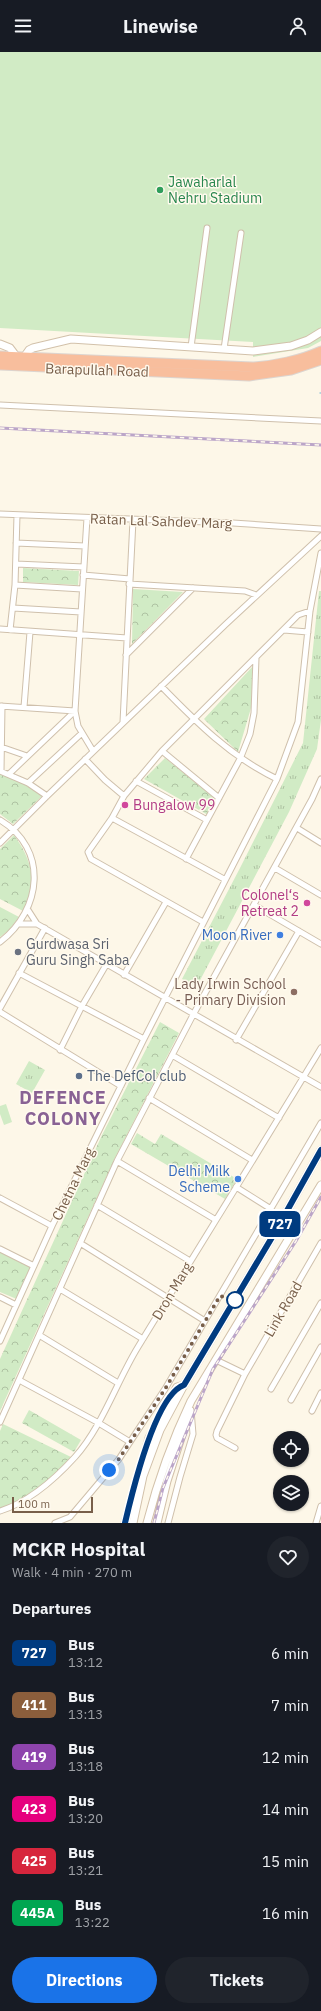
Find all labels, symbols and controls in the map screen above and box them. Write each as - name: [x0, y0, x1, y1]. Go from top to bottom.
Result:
- icon: menu: [12, 15, 34, 37]
- text: Linewise: [123, 15, 198, 38]
- icon: person: [287, 15, 309, 37]
- place label: Jawaharlal Nehru Stadium: [168, 173, 262, 207]
- marker: Jawaharlal Nehru Stadium: [155, 185, 165, 195]
- street label: Barapullah Road: [45, 359, 149, 381]
- street label: Ratan Lal Sahdev Marg: [90, 510, 233, 532]
- place label: Bungalow 99: [133, 796, 215, 814]
- marker: Bungalow 99: [120, 800, 130, 810]
- place label: Colonel‘s Retreat 2: [241, 886, 299, 920]
- marker: Colonel‘s Retreat 2: [302, 898, 312, 908]
- place label: Moon River: [202, 926, 272, 944]
- marker: Moon River: [275, 930, 285, 940]
- place label: Gurdwasa Sri Guru Singh Saba: [26, 935, 130, 969]
- marker: Gurdwasa Sri Guru Singh Saba: [13, 947, 23, 957]
- place label: Lady Irwin School - Primary Division: [174, 975, 286, 1009]
- marker: Lady Irwin School - Primary Division: [289, 987, 299, 997]
- place label: The DefCol club: [87, 1067, 186, 1085]
- marker: The DefCol club: [74, 1071, 84, 1081]
- district label: DEFENCE COLONY: [19, 1086, 107, 1130]
- street label: Chetna Marg: [48, 1144, 99, 1223]
- place label: Delhi Milk Scheme: [168, 1162, 231, 1196]
- marker: Delhi Milk Scheme: [233, 1174, 243, 1184]
- line badge: 727: [257, 1211, 303, 1237]
- text: 727: [267, 1215, 293, 1233]
- street label: Dron Marg: [148, 1258, 197, 1323]
- street label: Link Road: [260, 1278, 306, 1340]
- unlabelled marker: [226, 1291, 244, 1309]
- map controls: [273, 1431, 309, 1511]
- button: locate: [273, 1431, 309, 1467]
- your location: [99, 1460, 119, 1480]
- button: layers: [273, 1475, 309, 1511]
- scale bar: [12, 1495, 93, 1514]
- text: 100 m: [18, 1497, 50, 1511]
- button: heart: [267, 1536, 309, 1578]
- text: MCKR Hospital: [12, 1537, 145, 1561]
- text: Walk · 4 min · 270 m: [12, 1564, 132, 1581]
- text: Departures: [12, 1599, 91, 1618]
- text: Bus: [68, 1635, 95, 1654]
- text: 727: [21, 1644, 47, 1662]
- text: 6 min: [271, 1644, 309, 1663]
- text: 13:12: [68, 1654, 103, 1671]
- text: Bus: [68, 1687, 95, 1706]
- text: 411: [21, 1696, 47, 1714]
- text: 7 min: [271, 1696, 309, 1715]
- text: 13:13: [68, 1706, 103, 1723]
- text: Bus: [68, 1739, 95, 1758]
- text: 419: [21, 1748, 47, 1766]
- text: 12 min: [262, 1748, 309, 1767]
- text: 13:18: [68, 1758, 103, 1775]
- text: Bus: [68, 1791, 95, 1810]
- text: 423: [21, 1800, 47, 1818]
- text: 14 min: [262, 1800, 309, 1819]
- text: 13:20: [68, 1810, 103, 1827]
- text: Bus: [68, 1843, 95, 1862]
- text: 425: [21, 1852, 47, 1870]
- text: 15 min: [262, 1852, 309, 1871]
- text: 13:21: [68, 1862, 103, 1879]
- text: Bus: [75, 1895, 101, 1914]
- text: 445A: [20, 1904, 55, 1922]
- text: 16 min: [262, 1904, 309, 1923]
- text: 13:22: [75, 1914, 110, 1931]
- button: Directions: [12, 1957, 157, 2003]
- button: Tickets: [165, 1957, 309, 2003]

